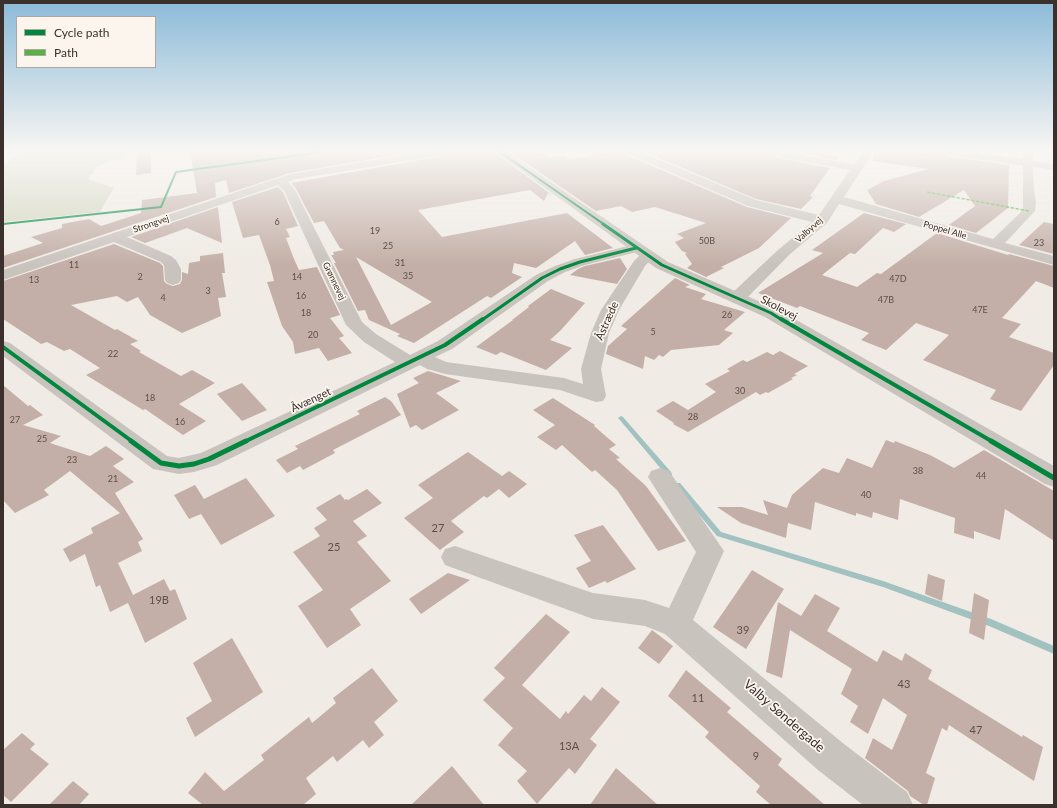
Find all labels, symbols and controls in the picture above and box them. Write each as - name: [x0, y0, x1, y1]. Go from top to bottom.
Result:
- legend: [16, 16, 156, 68]
- text: Cycle path: [54, 25, 109, 40]
- text: Path: [54, 45, 78, 60]
- street label: Strongvej: [132, 213, 170, 235]
- street label: Valbyvej: [793, 215, 825, 245]
- house number: 6: [274, 217, 280, 227]
- street label: Poppel Alle: [922, 219, 968, 241]
- house number: 19: [370, 226, 380, 236]
- house number: 50B: [699, 236, 715, 246]
- house number: 23: [1034, 238, 1044, 248]
- house number: 25: [383, 241, 393, 251]
- house number: 31: [395, 258, 405, 268]
- house number: 11: [69, 260, 79, 270]
- street label: Grønnevej: [320, 260, 348, 302]
- house number: 35: [403, 271, 413, 281]
- house number: 2: [137, 272, 143, 282]
- house number: 14: [292, 272, 302, 282]
- house number: 47D: [889, 274, 907, 284]
- house number: 13: [29, 275, 39, 285]
- house number: 3: [205, 286, 211, 296]
- house number: 16: [296, 291, 306, 301]
- house number: 4: [160, 293, 166, 303]
- street label: Skolevej: [758, 293, 800, 323]
- house number: 47B: [878, 295, 894, 305]
- street label: Åstræde: [593, 300, 621, 342]
- house number: 47E: [972, 305, 988, 315]
- house number: 18: [301, 308, 311, 318]
- house number: 26: [722, 310, 732, 320]
- house number: 5: [650, 327, 656, 337]
- house number: 20: [308, 330, 318, 340]
- house number: 22: [108, 349, 118, 359]
- street label: Åvænget: [289, 385, 333, 415]
- house number: 30: [735, 386, 745, 396]
- house number: 18: [145, 393, 155, 403]
- house number: 28: [688, 412, 698, 422]
- house number: 27: [10, 415, 20, 425]
- house number: 16: [175, 417, 185, 427]
- house number: 25: [37, 434, 47, 444]
- house number: 23: [67, 455, 77, 465]
- house number: 38: [913, 466, 923, 476]
- house number: 44: [976, 471, 986, 481]
- house number: 21: [108, 474, 118, 484]
- house number: 40: [861, 490, 871, 500]
- house number: 27: [432, 521, 444, 535]
- house number: 25: [328, 540, 340, 554]
- house number: 19B: [149, 593, 169, 607]
- house number: 39: [737, 623, 749, 637]
- street label: Valby Søndergade: [740, 677, 828, 755]
- house number: 43: [898, 677, 910, 691]
- house number: 11: [692, 691, 704, 705]
- house number: 47: [970, 723, 982, 737]
- house number: 13A: [559, 739, 579, 753]
- house number: 9: [753, 749, 759, 763]

